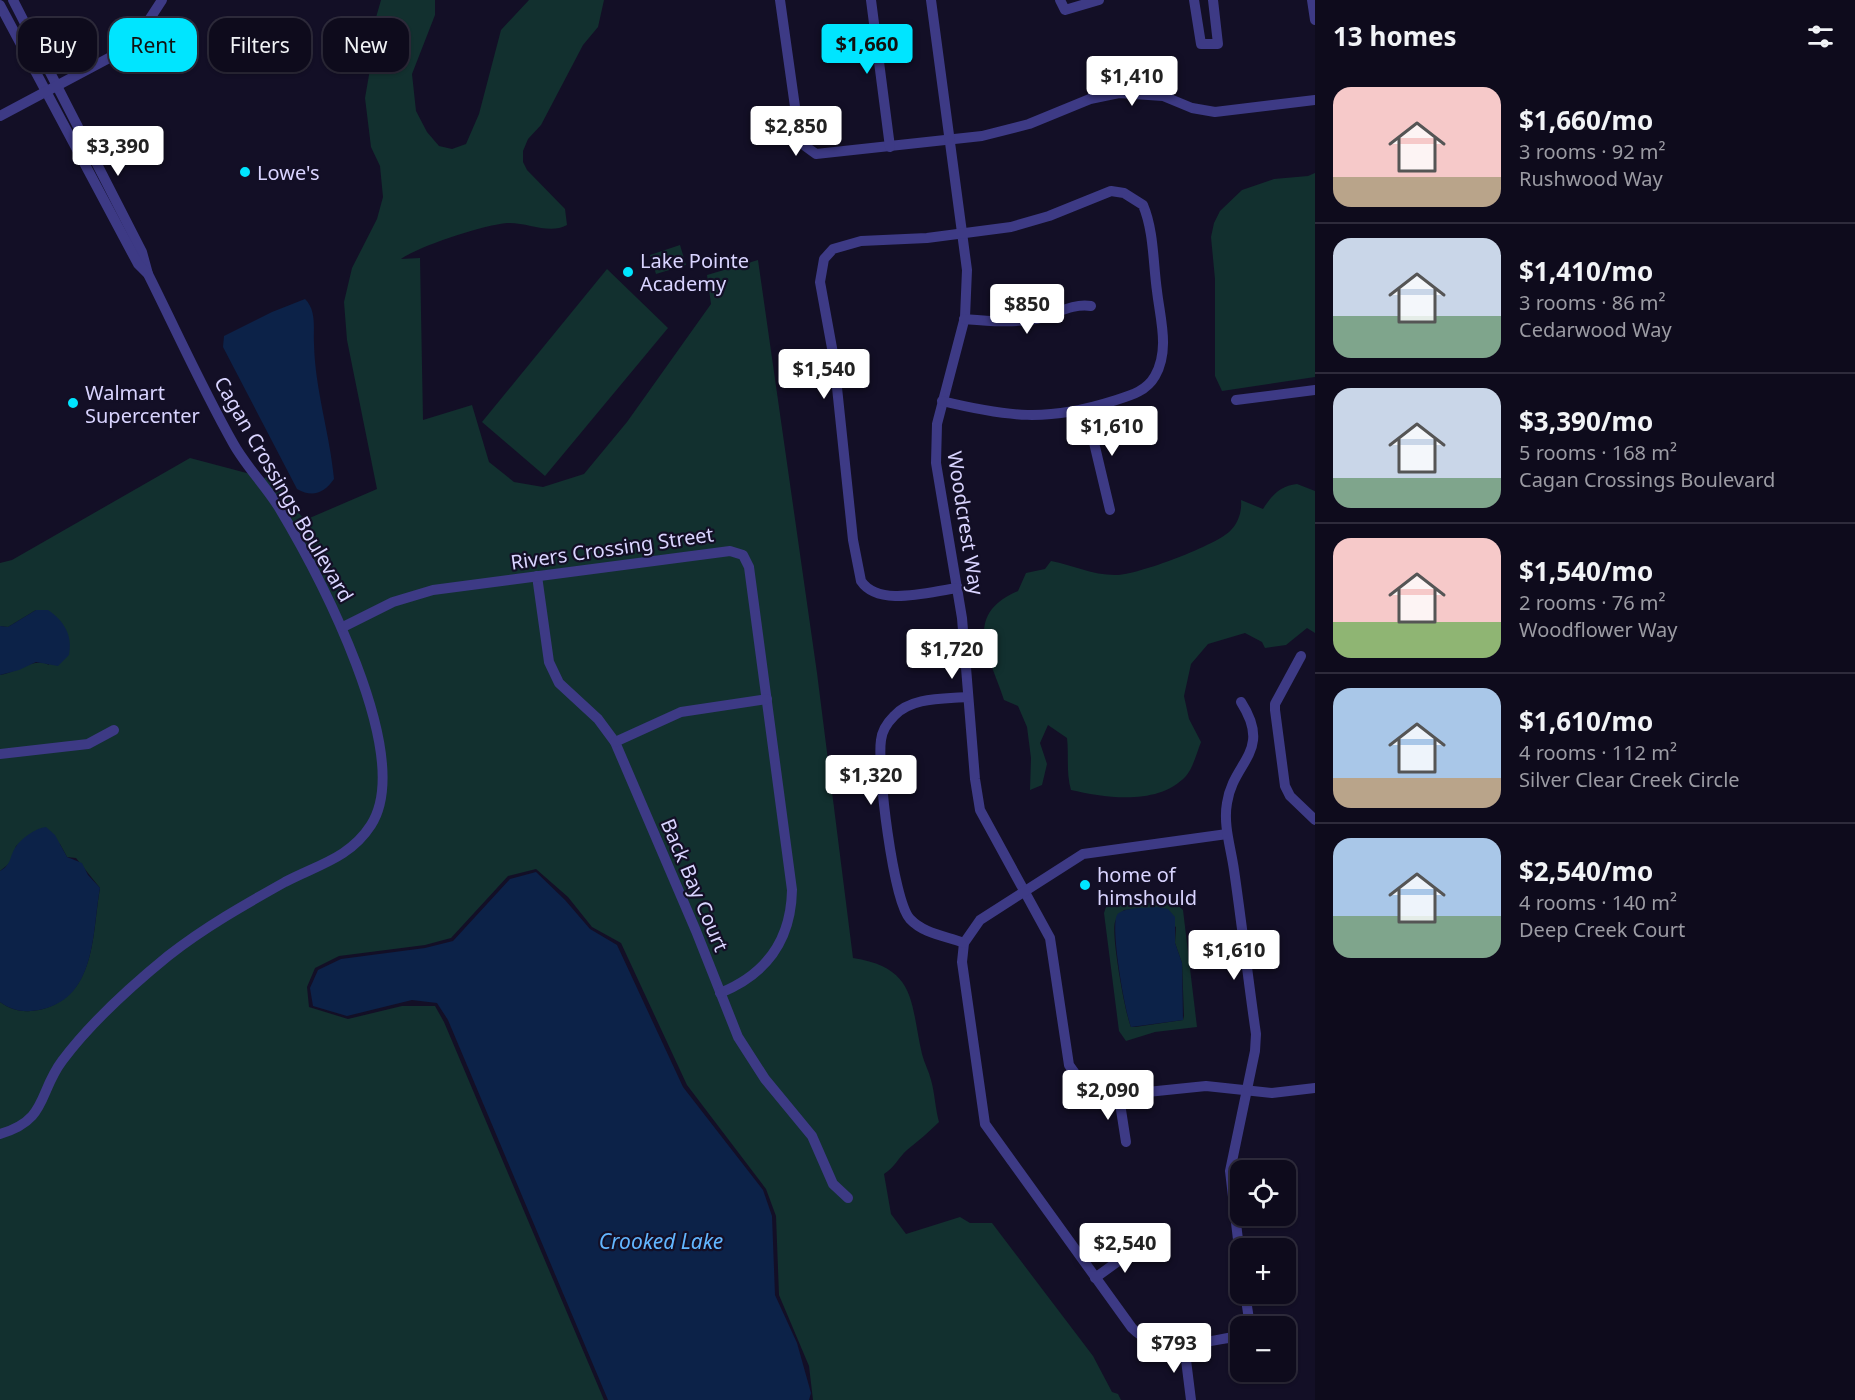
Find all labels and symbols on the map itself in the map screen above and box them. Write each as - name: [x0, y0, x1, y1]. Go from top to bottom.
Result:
- pin: $1,660: [818, 24, 916, 75]
- pin: $1,410: [1083, 56, 1181, 107]
- pin: $2,850: [747, 106, 845, 157]
- pin: $3,390: [69, 126, 167, 177]
- place label: Lowe's: [257, 159, 319, 186]
- marker: Lowe's: [238, 165, 252, 179]
- place label: Lake Pointe Academy: [640, 247, 749, 297]
- marker: Lake Pointe Academy: [621, 265, 635, 279]
- pin: $850: [991, 284, 1063, 335]
- pin: $1,540: [775, 349, 873, 400]
- street label: Cagan Crossings Boulevard: [208, 371, 360, 607]
- place label: Walmart Supercenter: [85, 379, 200, 429]
- marker: Walmart Supercenter: [66, 396, 80, 410]
- pin: $1,610: [1063, 406, 1161, 457]
- street label: Woodcrest Way: [941, 449, 991, 598]
- street label: Rivers Crossing Street: [509, 520, 715, 576]
- pin: $1,720: [903, 629, 1001, 680]
- pin: $1,320: [822, 755, 920, 806]
- street label: Back Bay Court: [655, 814, 735, 956]
- place label: home of himshould: [1097, 861, 1197, 911]
- marker: home of himshould: [1078, 878, 1092, 892]
- pin: $1,610: [1185, 930, 1283, 981]
- pin: $2,090: [1059, 1070, 1157, 1121]
- pin: $2,540: [1076, 1223, 1174, 1274]
- water label: Crooked Lake: [599, 1227, 723, 1255]
- pin: $793: [1138, 1323, 1210, 1374]

